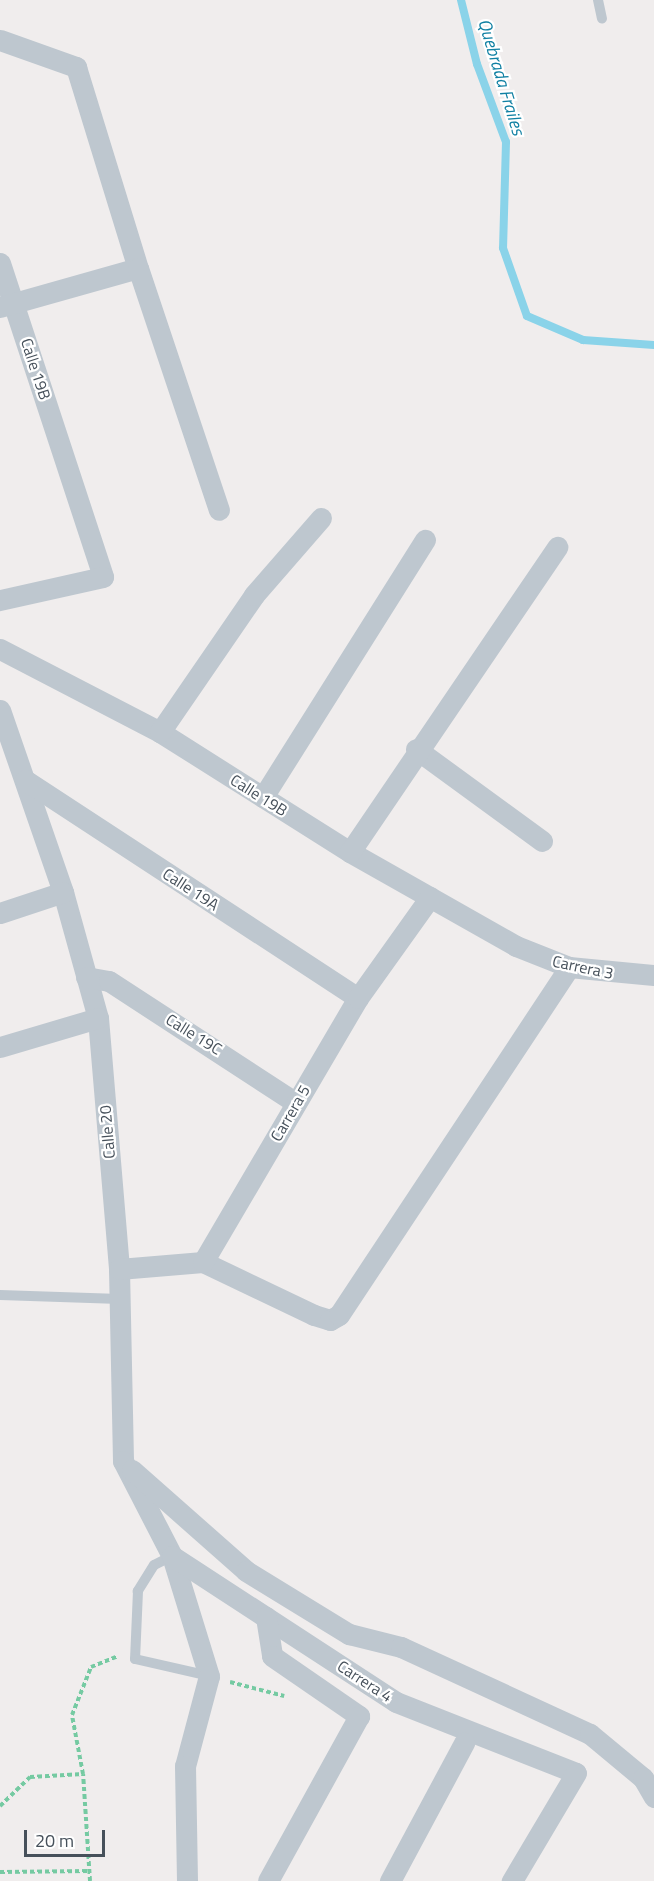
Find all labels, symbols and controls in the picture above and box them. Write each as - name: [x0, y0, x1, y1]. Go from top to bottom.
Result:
- water label: Quebrada Frailes: [473, 16, 529, 138]
- street label: Calle 19B: [17, 336, 55, 402]
- street label: Calle 19B: [227, 770, 291, 820]
- street label: Calle 19A: [159, 864, 223, 914]
- street label: Carrera 3: [551, 951, 615, 983]
- street label: Calle 19C: [162, 1009, 226, 1059]
- street label: Carrera 5: [266, 1081, 314, 1145]
- street label: Calle 20: [95, 1104, 119, 1160]
- street label: Carrera 4: [334, 1656, 396, 1706]
- scale bar: [27, 1818, 108, 1856]
- text: 20 m: [35, 1827, 74, 1854]

